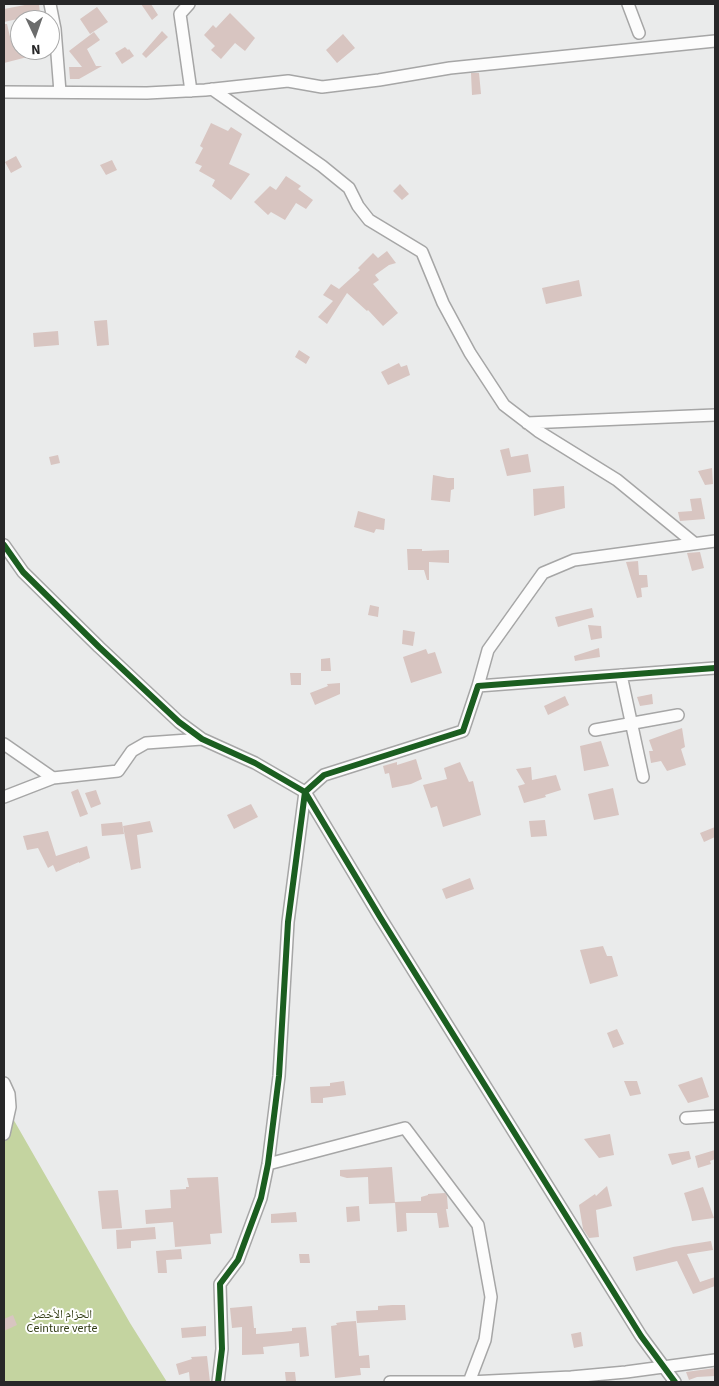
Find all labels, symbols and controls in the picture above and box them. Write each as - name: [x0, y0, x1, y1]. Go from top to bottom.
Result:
- north arrow: [10, 10, 60, 60]
- text: N: [31, 39, 41, 59]
- park label: الحزام الأخضر Ceinture verte: [27, 1308, 97, 1336]

